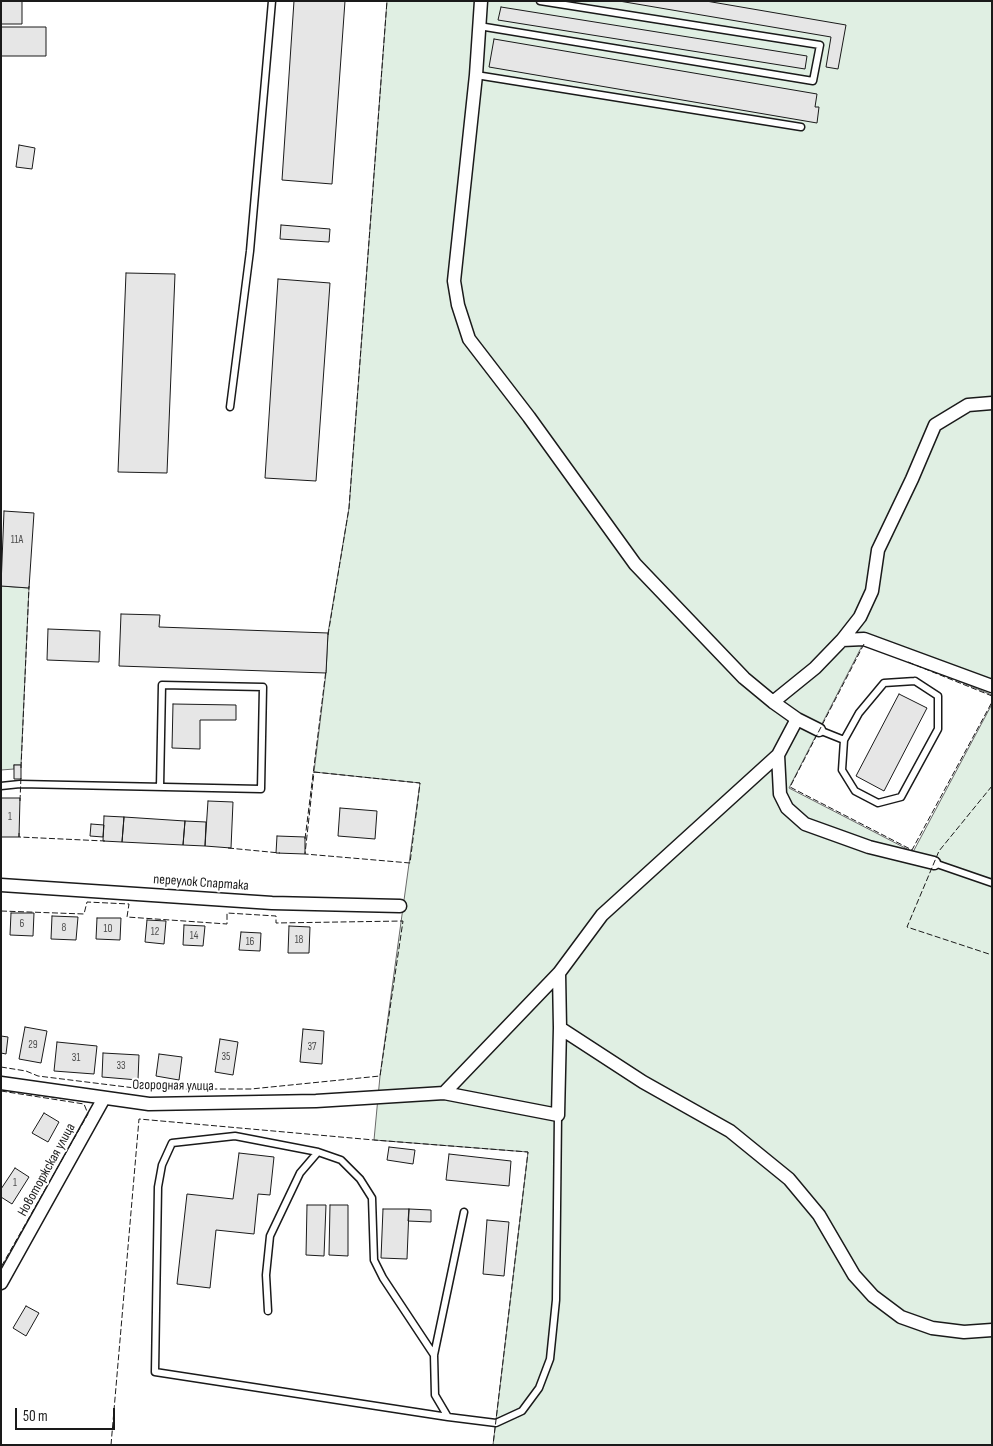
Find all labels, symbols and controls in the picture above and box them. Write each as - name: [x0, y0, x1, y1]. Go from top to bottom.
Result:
- house number: 11А: [11, 533, 23, 547]
- house number: 1: [8, 810, 12, 824]
- street label: переулок Спартака: [153, 871, 249, 895]
- house number: 6: [20, 917, 24, 931]
- house number: 8: [62, 921, 66, 935]
- house number: 10: [104, 922, 112, 936]
- house number: 12: [151, 925, 159, 939]
- house number: 14: [190, 929, 198, 943]
- house number: 18: [295, 933, 303, 947]
- house number: 16: [246, 935, 254, 949]
- house number: 29: [28, 1038, 38, 1052]
- house number: 37: [307, 1040, 317, 1054]
- house number: 35: [221, 1050, 231, 1064]
- house number: 31: [72, 1051, 80, 1065]
- house number: 33: [116, 1059, 126, 1073]
- street label: Огородная улица: [132, 1077, 214, 1095]
- street label: Новоторжская улица: [14, 1121, 80, 1219]
- house number: 1: [13, 1176, 17, 1190]
- scale bar: [18, 1398, 118, 1430]
- text: 50 m: [23, 1407, 48, 1426]

